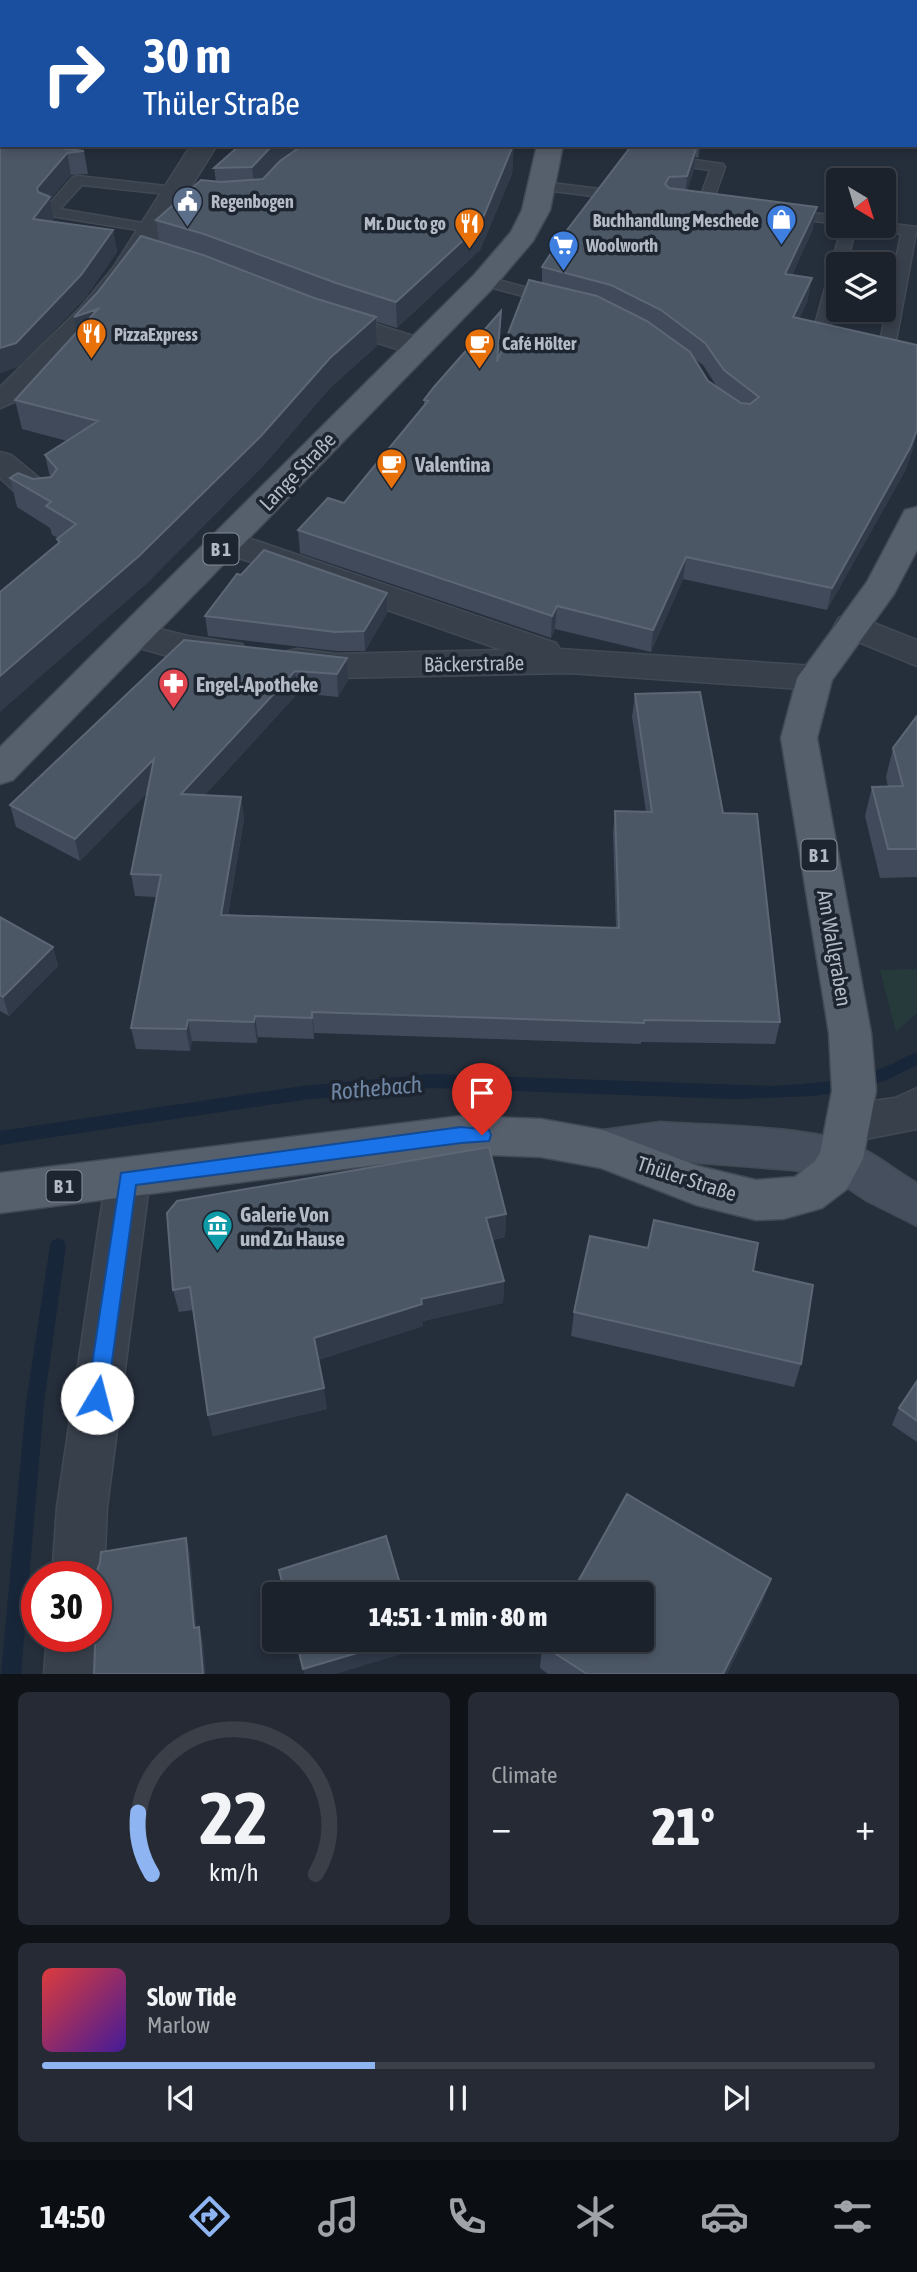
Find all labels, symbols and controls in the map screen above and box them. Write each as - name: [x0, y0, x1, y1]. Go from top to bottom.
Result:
- text: 30 m: [143, 27, 231, 83]
- icon: right: [28, 28, 119, 119]
- text: Thüler Straße: [143, 85, 300, 122]
- north arrow: [826, 168, 896, 238]
- map controls: [826, 168, 896, 322]
- public building icon: Regenbogen: [171, 184, 205, 228]
- place label: Regenbogen: [211, 191, 294, 212]
- shop icon: Buchhandlung Meschede: [765, 203, 799, 247]
- restaurant icon: Mr. Duc to go: [452, 206, 486, 250]
- place label: Buchhandlung Meschede: [593, 210, 759, 231]
- place label: Mr. Duc to go: [364, 213, 446, 234]
- supermarket icon: Woolworth: [546, 228, 580, 272]
- place label: Woolworth: [585, 235, 658, 256]
- button: layers: [826, 252, 896, 322]
- restaurant icon: PizzaExpress: [74, 317, 108, 361]
- place label: PizzaExpress: [114, 324, 198, 345]
- cafe icon: Café Hölter: [462, 326, 496, 370]
- place label: Café Hölter: [502, 333, 577, 354]
- street label: Lange Straße: [254, 427, 340, 515]
- cafe icon: Valentina: [375, 447, 409, 491]
- place label: Valentina: [414, 452, 491, 476]
- road number: B 1: [204, 534, 238, 564]
- street label: Bäckerstraße: [424, 650, 524, 676]
- pharmacy icon: Engel-Apotheke: [156, 667, 190, 711]
- place label: Engel-Apotheke: [196, 672, 318, 696]
- road number: B 1: [802, 840, 836, 870]
- street label: Am Wallgraben: [813, 888, 857, 1008]
- pin: [452, 1063, 512, 1135]
- water label: Rothebach: [329, 1071, 423, 1105]
- icon: arrive: [463, 1074, 501, 1112]
- street label: Thüler Straße: [634, 1151, 740, 1205]
- road number: B 1: [46, 1170, 82, 1202]
- place label: Galerie Von und Zu Hause: [240, 1202, 345, 1250]
- museum icon: Galerie Von und Zu Hause: [200, 1209, 234, 1253]
- position arrow: [60, 1361, 134, 1435]
- speed limit sign: 30: [21, 1561, 112, 1652]
- text: 14:51 · 1 min · 80 m: [369, 1602, 547, 1632]
- text: Climate: [492, 1762, 557, 1788]
- text: 22: [200, 1777, 268, 1860]
- text: 21°: [652, 1796, 715, 1856]
- text: −: [492, 1805, 511, 1848]
- text: +: [855, 1805, 875, 1848]
- text: km/h: [209, 1858, 259, 1886]
- text: Slow Tide: [147, 1982, 237, 2012]
- text: Marlow: [147, 2012, 210, 2038]
- icon: previous: [162, 2079, 200, 2117]
- icon: pause: [439, 2079, 477, 2117]
- icon: next: [717, 2079, 755, 2117]
- icon: directions: [185, 2192, 234, 2241]
- icon: music: [314, 2192, 363, 2241]
- icon: phone: [442, 2192, 491, 2241]
- icon: climate: [571, 2192, 620, 2241]
- icon: car: [700, 2192, 749, 2241]
- icon: filters: [828, 2192, 877, 2241]
- text: 14:50: [40, 2198, 106, 2235]

